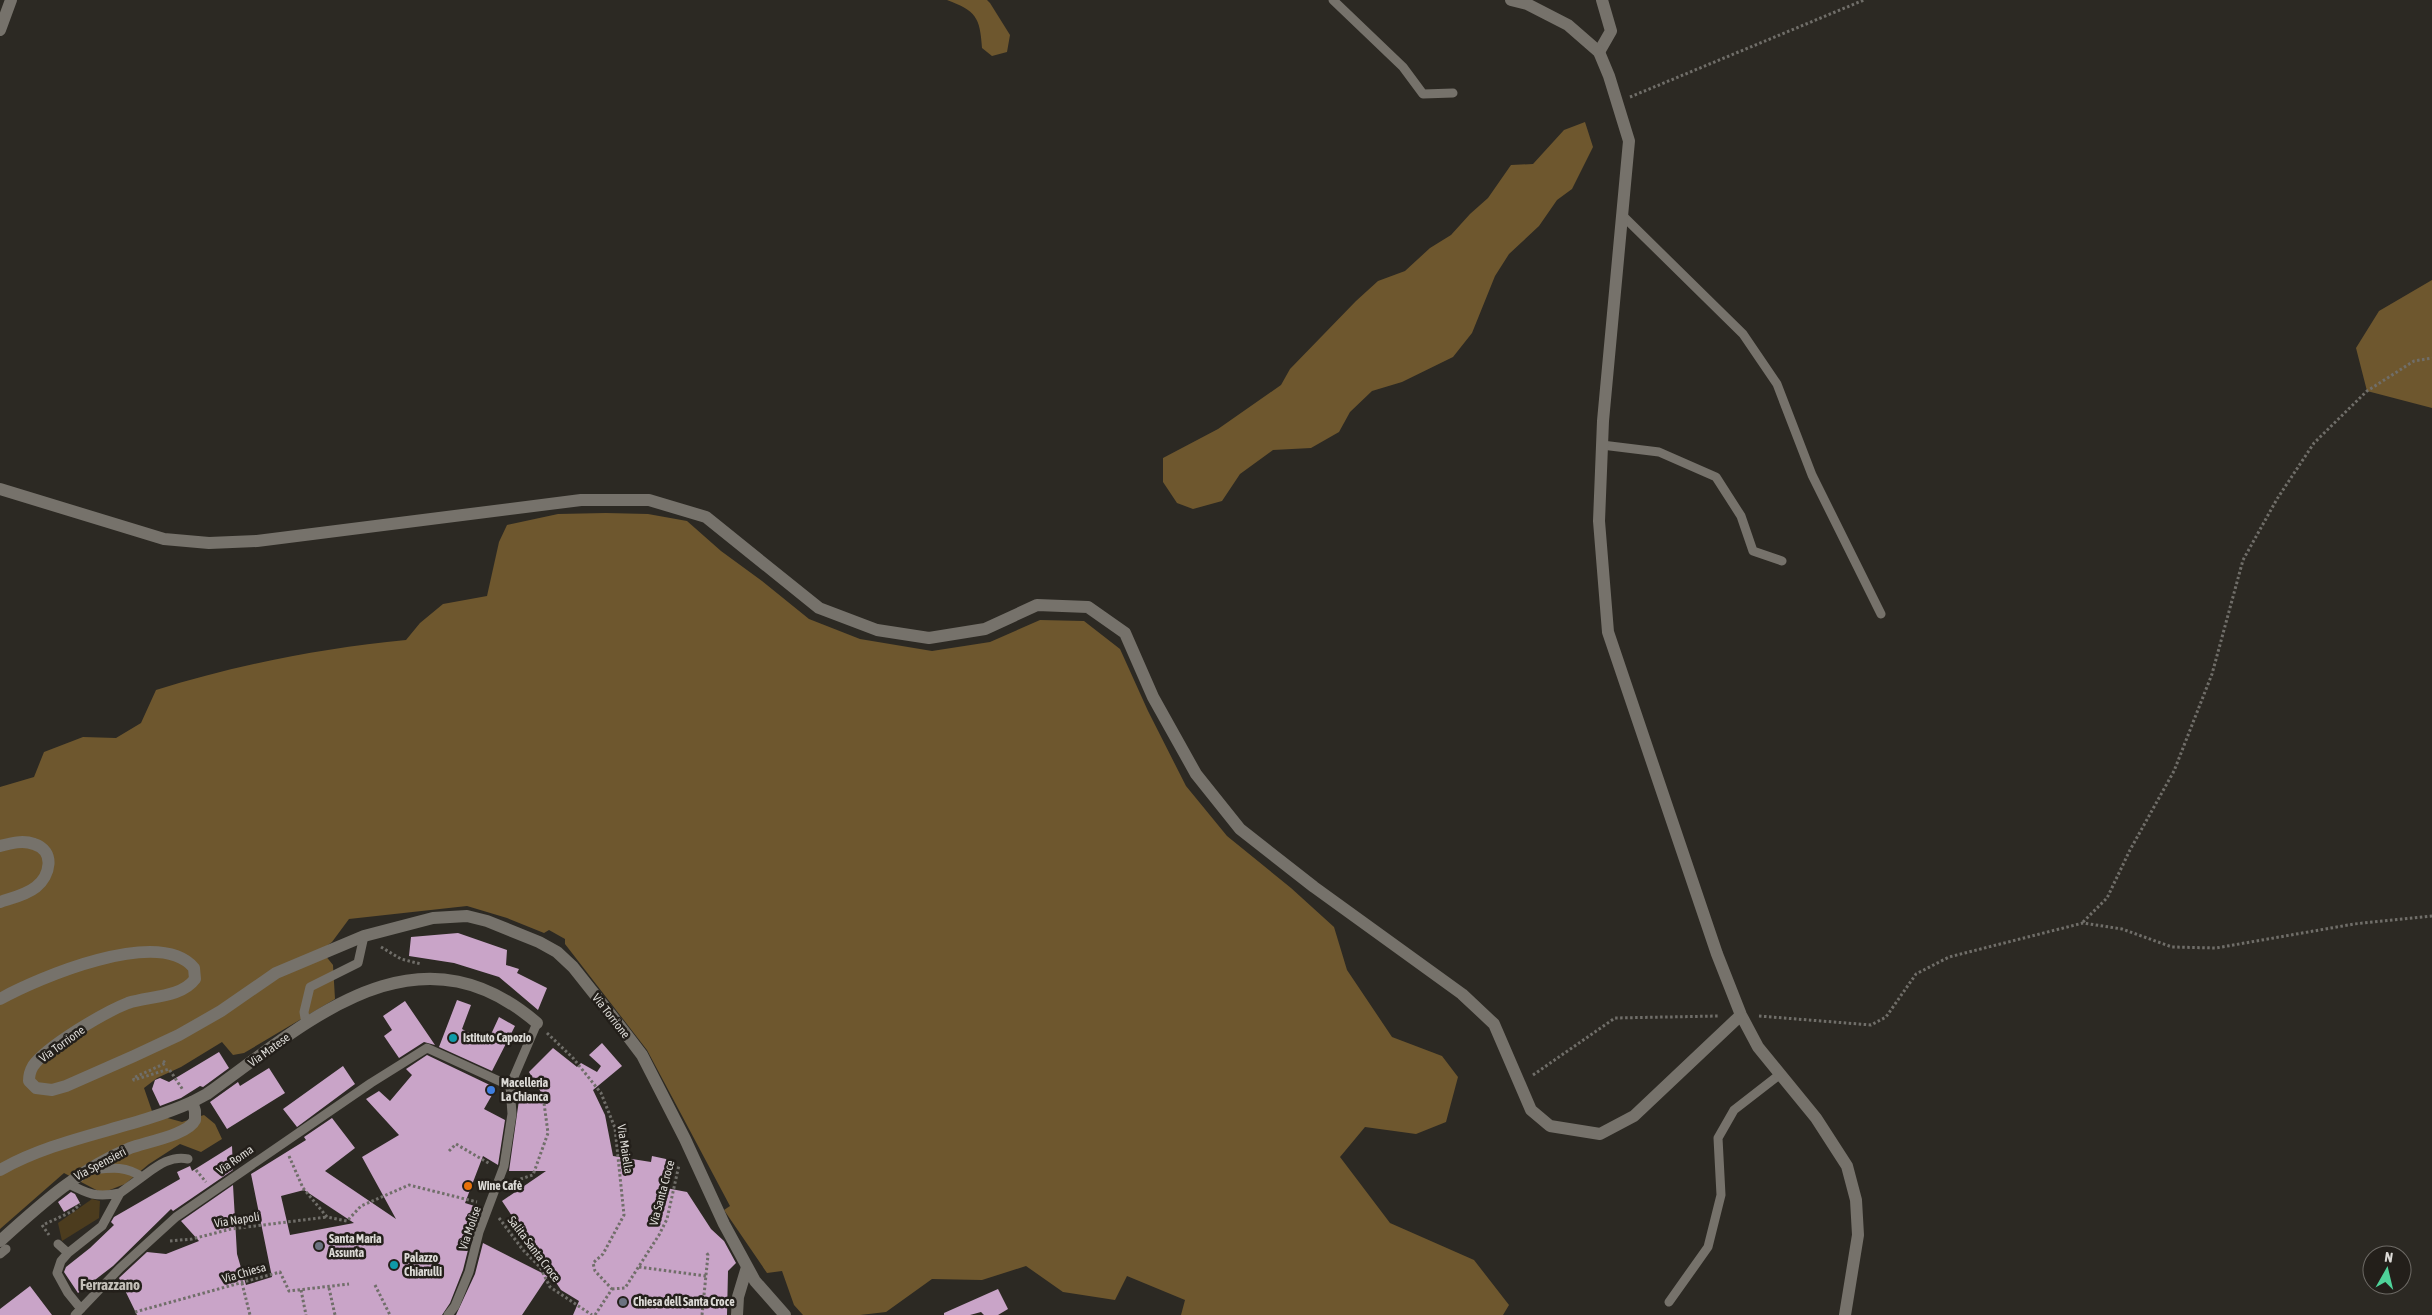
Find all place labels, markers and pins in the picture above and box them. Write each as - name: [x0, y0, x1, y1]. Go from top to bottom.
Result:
- place label: Istituto Capozio: [463, 1031, 532, 1045]
- marker: Istituto Capozio: [447, 1032, 459, 1044]
- place label: Macelleria La Chianca: [501, 1076, 549, 1104]
- marker: Macelleria La Chianca: [485, 1084, 497, 1096]
- place label: Wine Cafè: [477, 1179, 523, 1193]
- marker: Wine Cafè: [462, 1180, 474, 1192]
- place label: Santa Maria Assunta: [328, 1232, 382, 1260]
- marker: Santa Maria Assunta: [313, 1240, 325, 1252]
- place label: Palazzo Chiarulli: [404, 1251, 442, 1279]
- marker: Palazzo Chiarulli: [388, 1259, 400, 1271]
- place label: Chiesa dell Santa Croce: [633, 1295, 735, 1309]
- marker: Chiesa dell Santa Croce: [617, 1296, 629, 1308]

